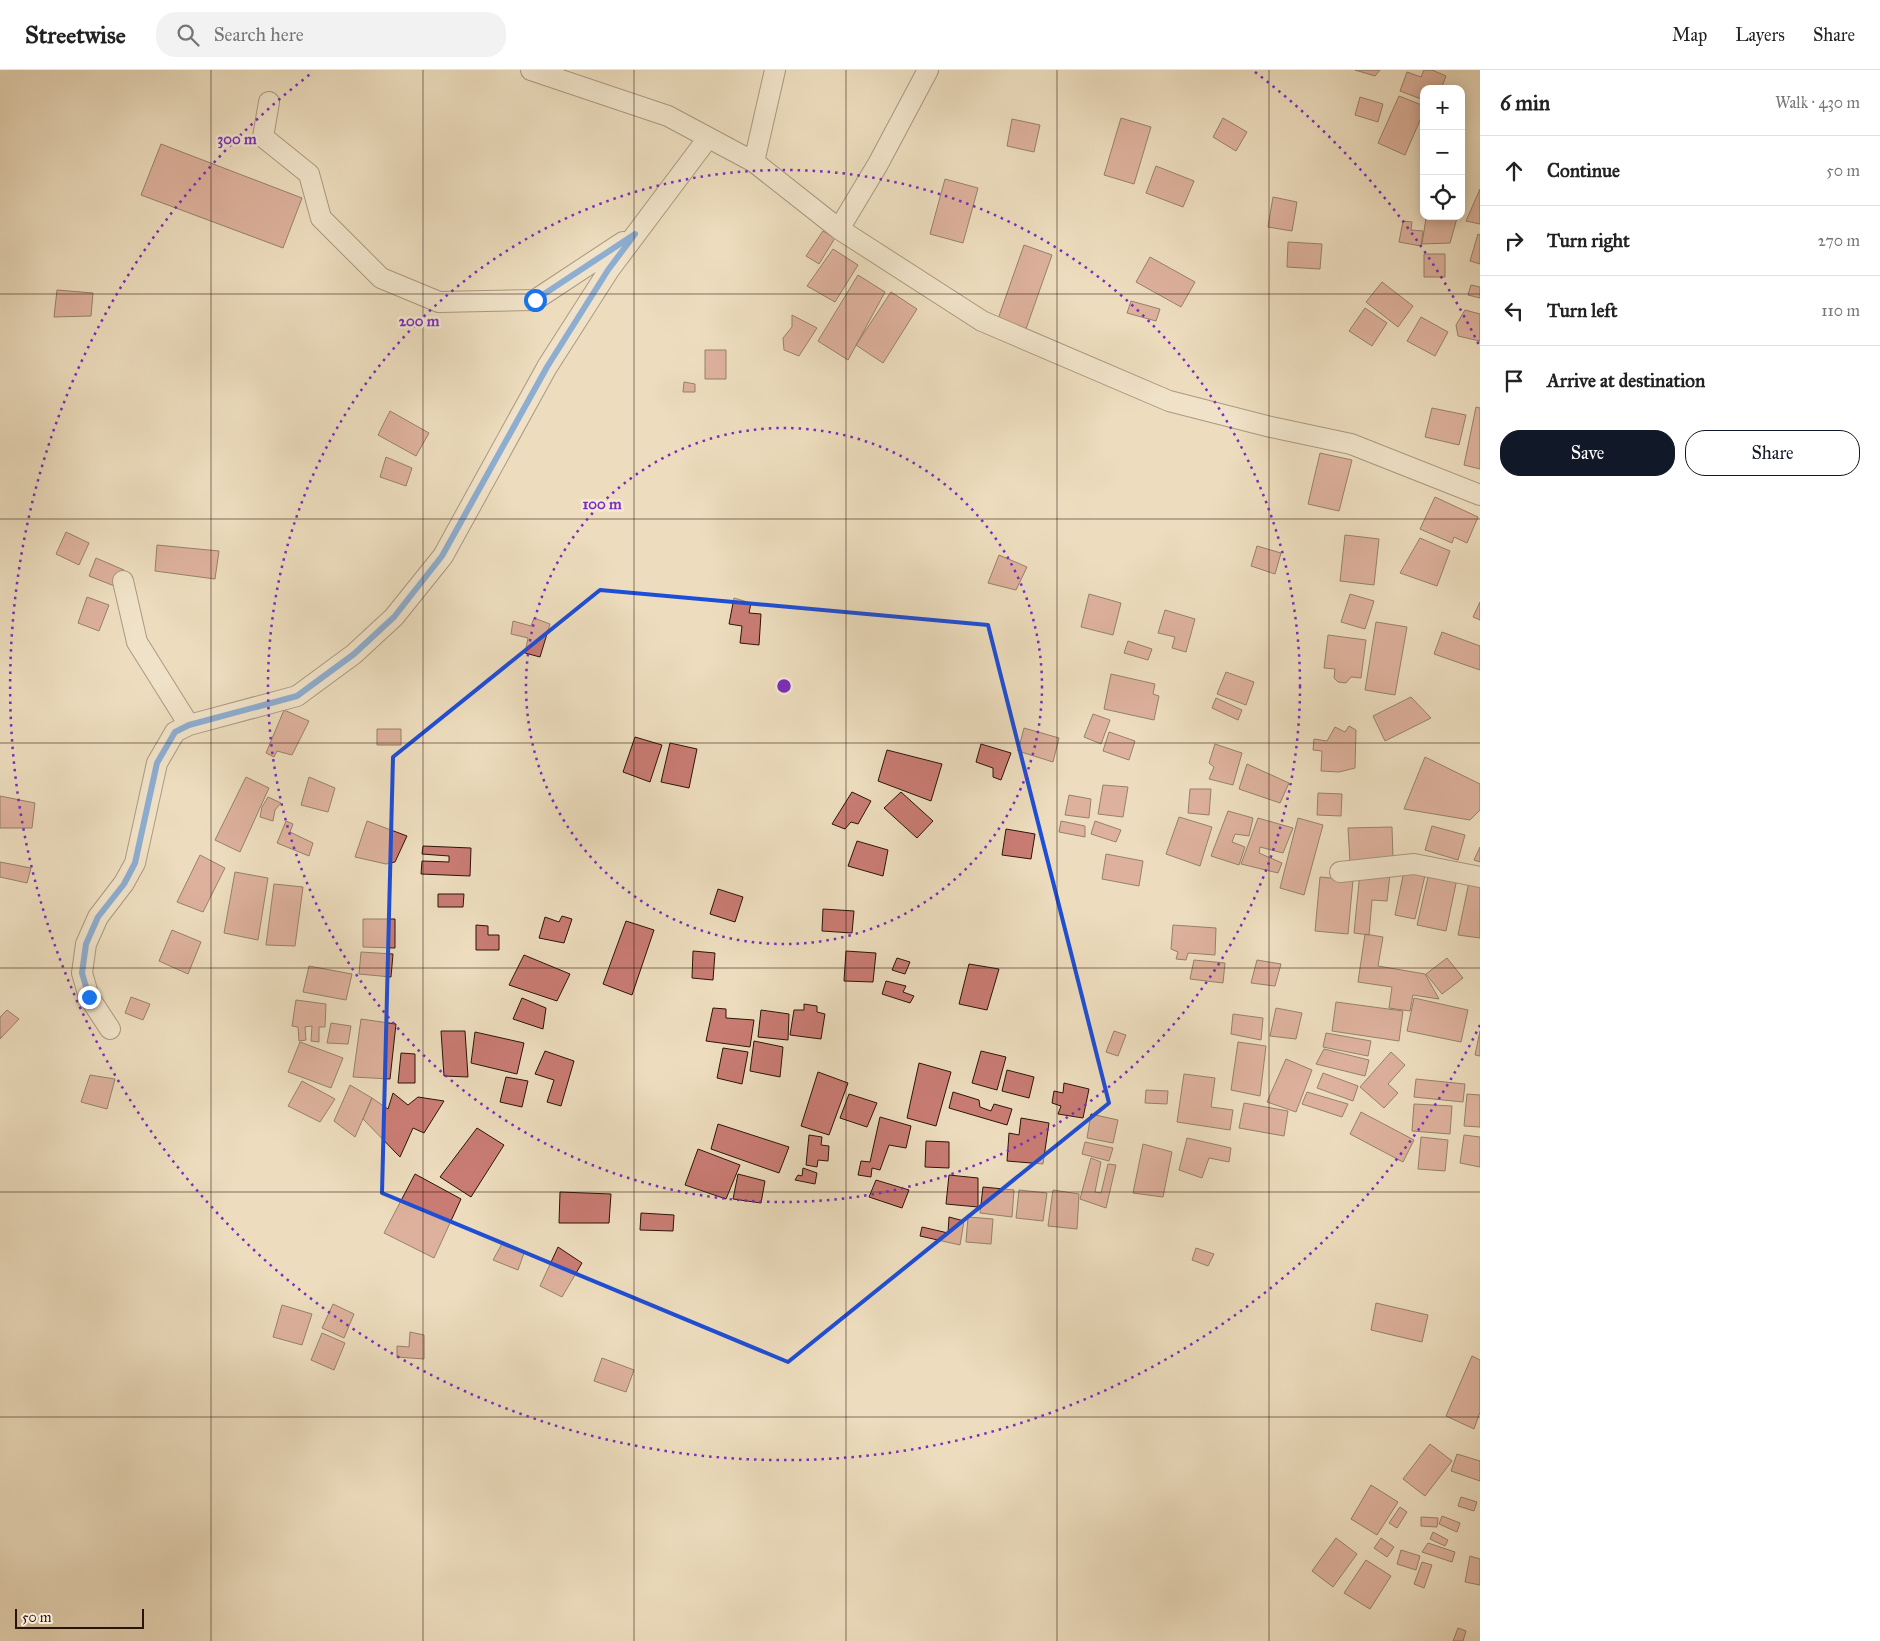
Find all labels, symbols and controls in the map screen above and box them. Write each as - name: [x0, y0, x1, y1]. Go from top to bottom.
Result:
- search box: [156, 12, 506, 57]
- text: Streetwise: [25, 20, 126, 50]
- icon: search: [174, 21, 202, 49]
- text: Search here: [214, 23, 304, 46]
- text: Map: [1672, 24, 1707, 46]
- text: Layers: [1735, 24, 1785, 46]
- text: Share: [1813, 24, 1855, 46]
- map controls: [1420, 85, 1465, 220]
- button: +: [1420, 85, 1465, 130]
- text: 6 min: [1500, 90, 1550, 116]
- text: Walk · 430 m: [1775, 93, 1860, 112]
- text: 300 m: [217, 130, 257, 149]
- button: −: [1420, 130, 1465, 175]
- icon: ahead: [1500, 157, 1528, 185]
- text: Continue: [1547, 159, 1620, 182]
- text: 50 m: [1826, 161, 1860, 180]
- button: locate: [1420, 175, 1465, 220]
- icon: right: [1500, 227, 1528, 255]
- text: Turn right: [1547, 229, 1630, 252]
- text: 270 m: [1818, 231, 1860, 250]
- route start: [524, 289, 547, 312]
- icon: left: [1500, 297, 1528, 325]
- text: Turn left: [1547, 299, 1617, 322]
- text: 110 m: [1821, 301, 1860, 320]
- text: 200 m: [399, 312, 440, 330]
- icon: arrive: [1500, 367, 1528, 395]
- text: Arrive at destination: [1547, 369, 1705, 392]
- button: Save: [1500, 430, 1675, 476]
- button: Share: [1685, 430, 1860, 476]
- text: 100 m: [582, 495, 622, 513]
- centre of rings: [775, 677, 793, 695]
- route end: [78, 986, 101, 1009]
- scale bar: [15, 1606, 144, 1629]
- text: 50 m: [22, 1609, 51, 1626]

